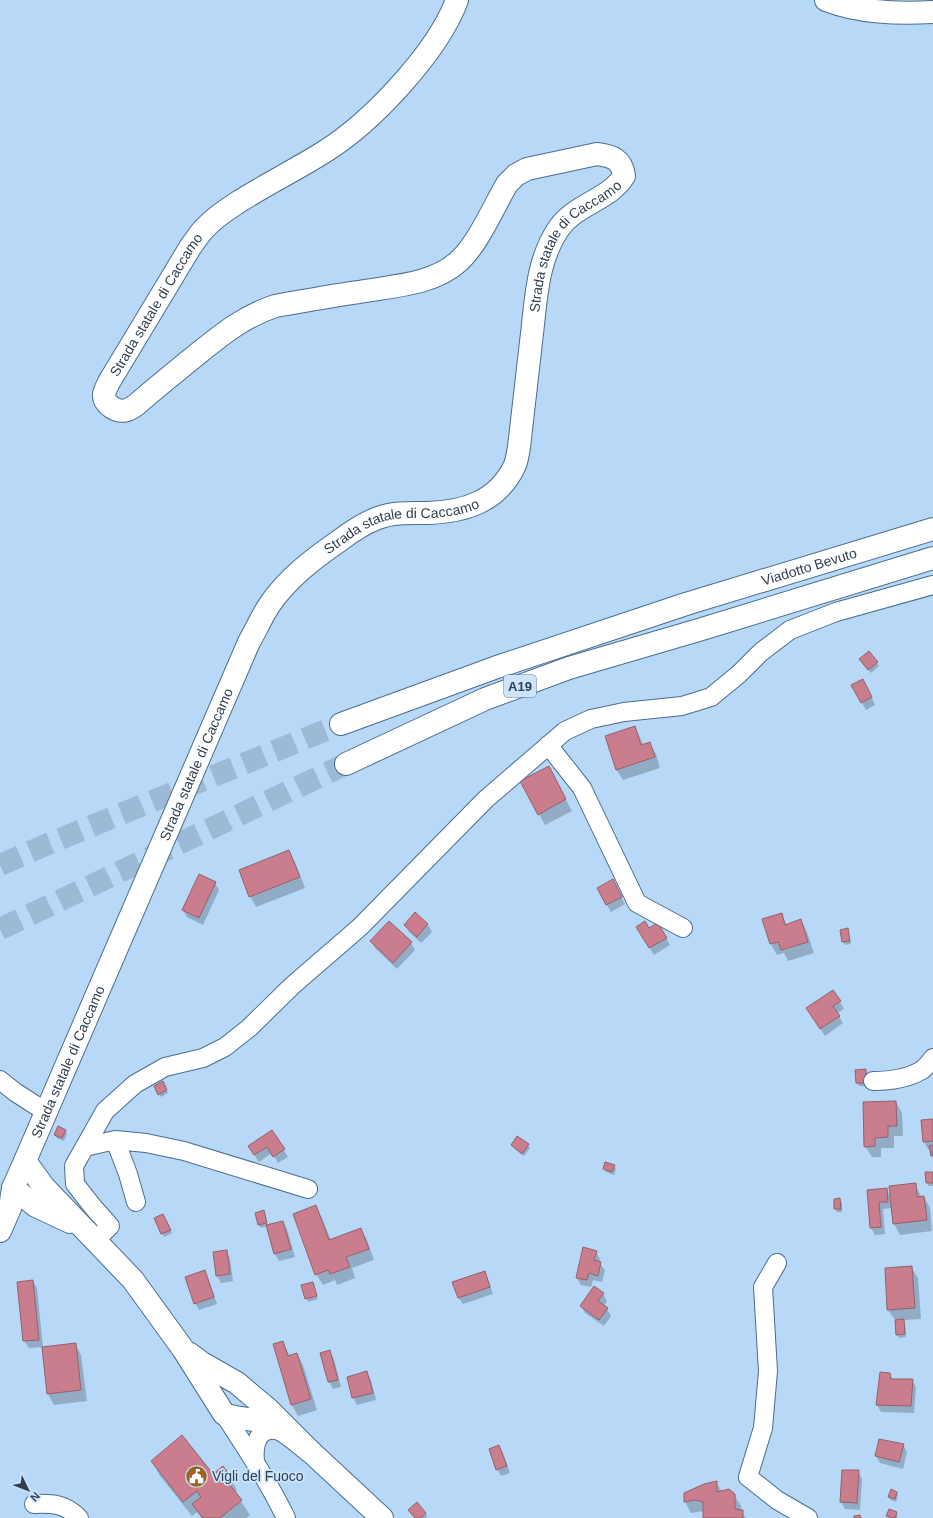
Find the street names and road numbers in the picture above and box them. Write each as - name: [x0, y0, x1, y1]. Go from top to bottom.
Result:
- street label: Strada statale di Caccamo: [526, 177, 625, 313]
- street label: Strada statale di Caccamo: [106, 230, 206, 379]
- street label: Strada statale di Caccamo: [321, 495, 482, 557]
- street label: Viadotto Bevuto: [760, 545, 859, 589]
- road number: A19: [504, 675, 536, 697]
- street label: Strada statale di Caccamo: [156, 685, 236, 843]
- street label: Strada statale di Caccamo: [28, 983, 108, 1140]

